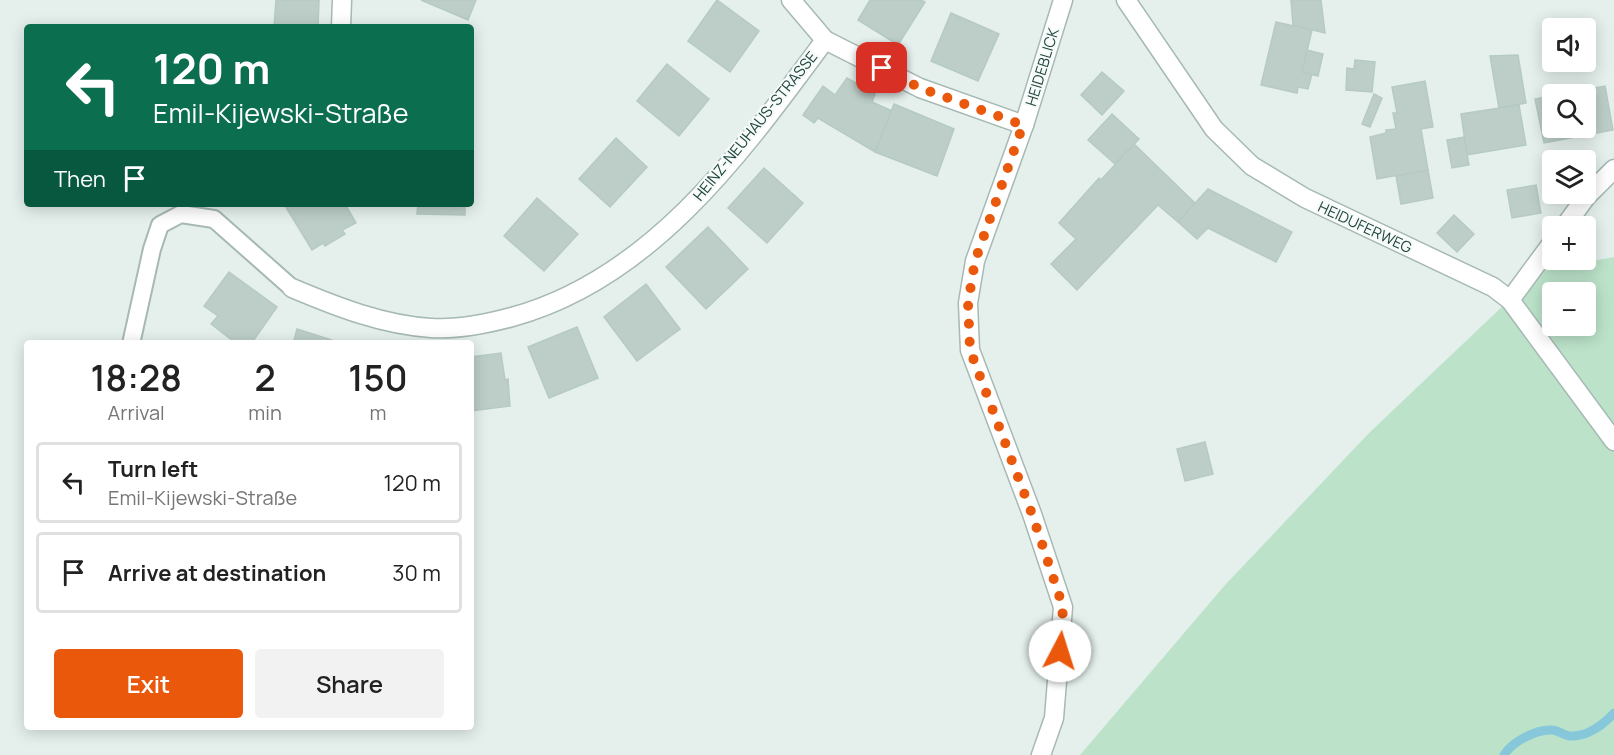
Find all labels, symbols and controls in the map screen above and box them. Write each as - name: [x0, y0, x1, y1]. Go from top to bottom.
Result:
- map controls: [1542, 18, 1596, 336]
- button: sound: [1542, 18, 1596, 72]
- street label: HEIDEBLICK: [1020, 25, 1064, 109]
- text: 120 m: [153, 39, 270, 97]
- pin: [856, 42, 907, 93]
- street label: HEINZ-NEUHAUS-STRASSE: [688, 47, 822, 205]
- icon: left: [54, 48, 132, 126]
- icon: arrive: [865, 51, 898, 84]
- button: search: [1542, 84, 1596, 138]
- text: Emil-Kijewski-Straße: [153, 94, 409, 131]
- button: layers: [1542, 150, 1596, 204]
- icon: arrive: [118, 162, 151, 195]
- text: Then: [54, 164, 106, 194]
- street label: HEIDUFERWEG: [1315, 196, 1416, 258]
- button: +: [1542, 216, 1596, 270]
- button: −: [1542, 282, 1596, 336]
- text: 18:28: [90, 353, 182, 402]
- text: 2: [254, 353, 276, 402]
- text: 150: [348, 353, 408, 402]
- text: Arrival: [108, 399, 165, 426]
- text: min: [248, 399, 282, 426]
- text: m: [369, 399, 386, 426]
- text: Turn left: [108, 454, 198, 484]
- icon: left: [57, 466, 90, 499]
- text: 120 m: [383, 468, 441, 498]
- text: Emil-Kijewski-Straße: [108, 484, 297, 511]
- icon: arrive: [57, 556, 90, 589]
- text: Arrive at destination: [108, 558, 326, 588]
- text: 30 m: [392, 558, 441, 588]
- position arrow: [1028, 619, 1092, 683]
- button: Exit: [54, 649, 243, 718]
- button: Share: [255, 649, 444, 718]

